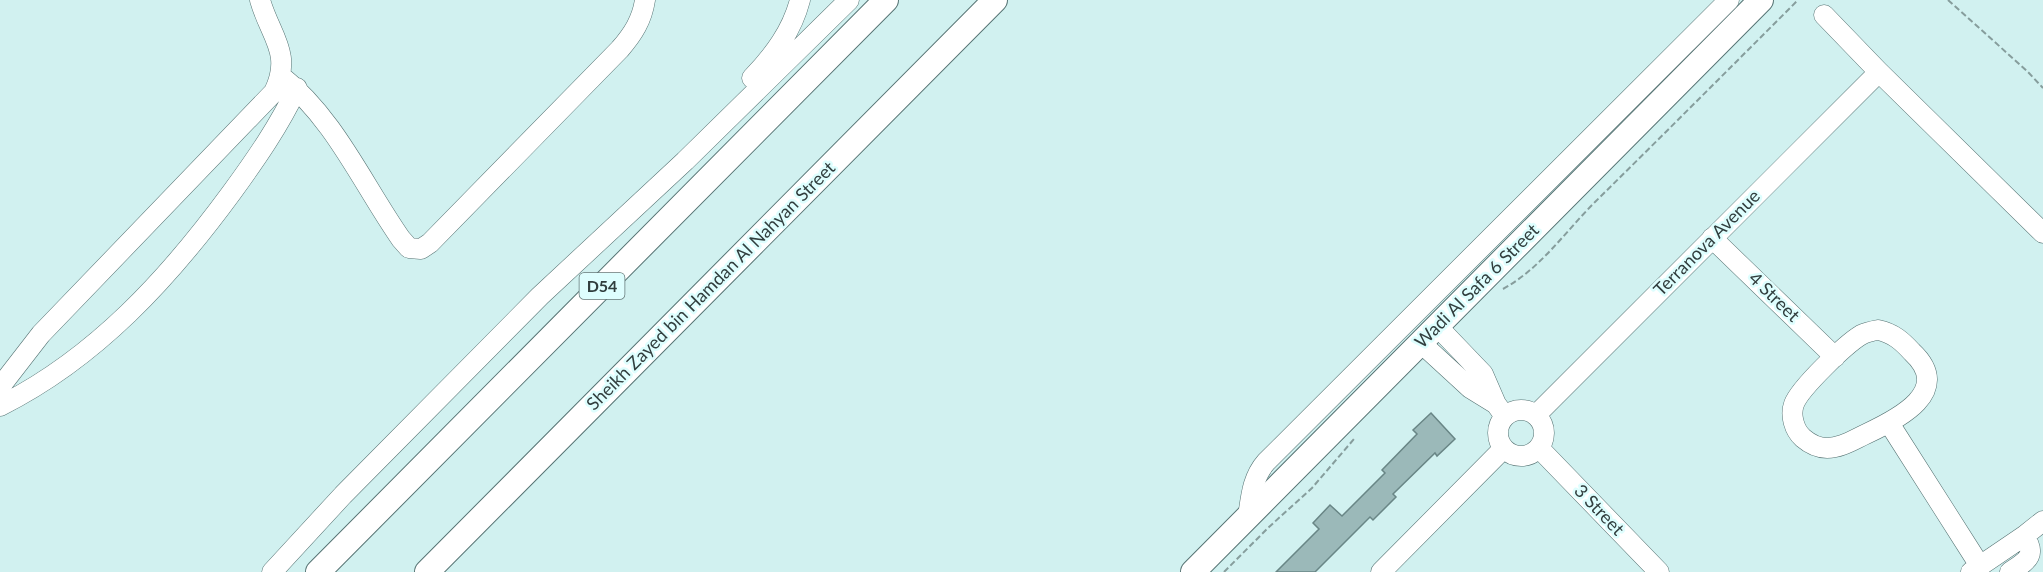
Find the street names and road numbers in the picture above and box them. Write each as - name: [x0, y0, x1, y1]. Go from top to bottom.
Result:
- street label: Sheikh Zayed bin Hamdan Al Nahyan Street: [581, 156, 840, 414]
- street label: Terranova Avenue: [1648, 184, 1764, 300]
- street label: Wadi Al Safa 6 Street: [1410, 218, 1543, 352]
- street label: 4 Street: [1745, 267, 1805, 326]
- road number: D54: [580, 273, 624, 299]
- street label: 3 Street: [1570, 479, 1630, 540]

